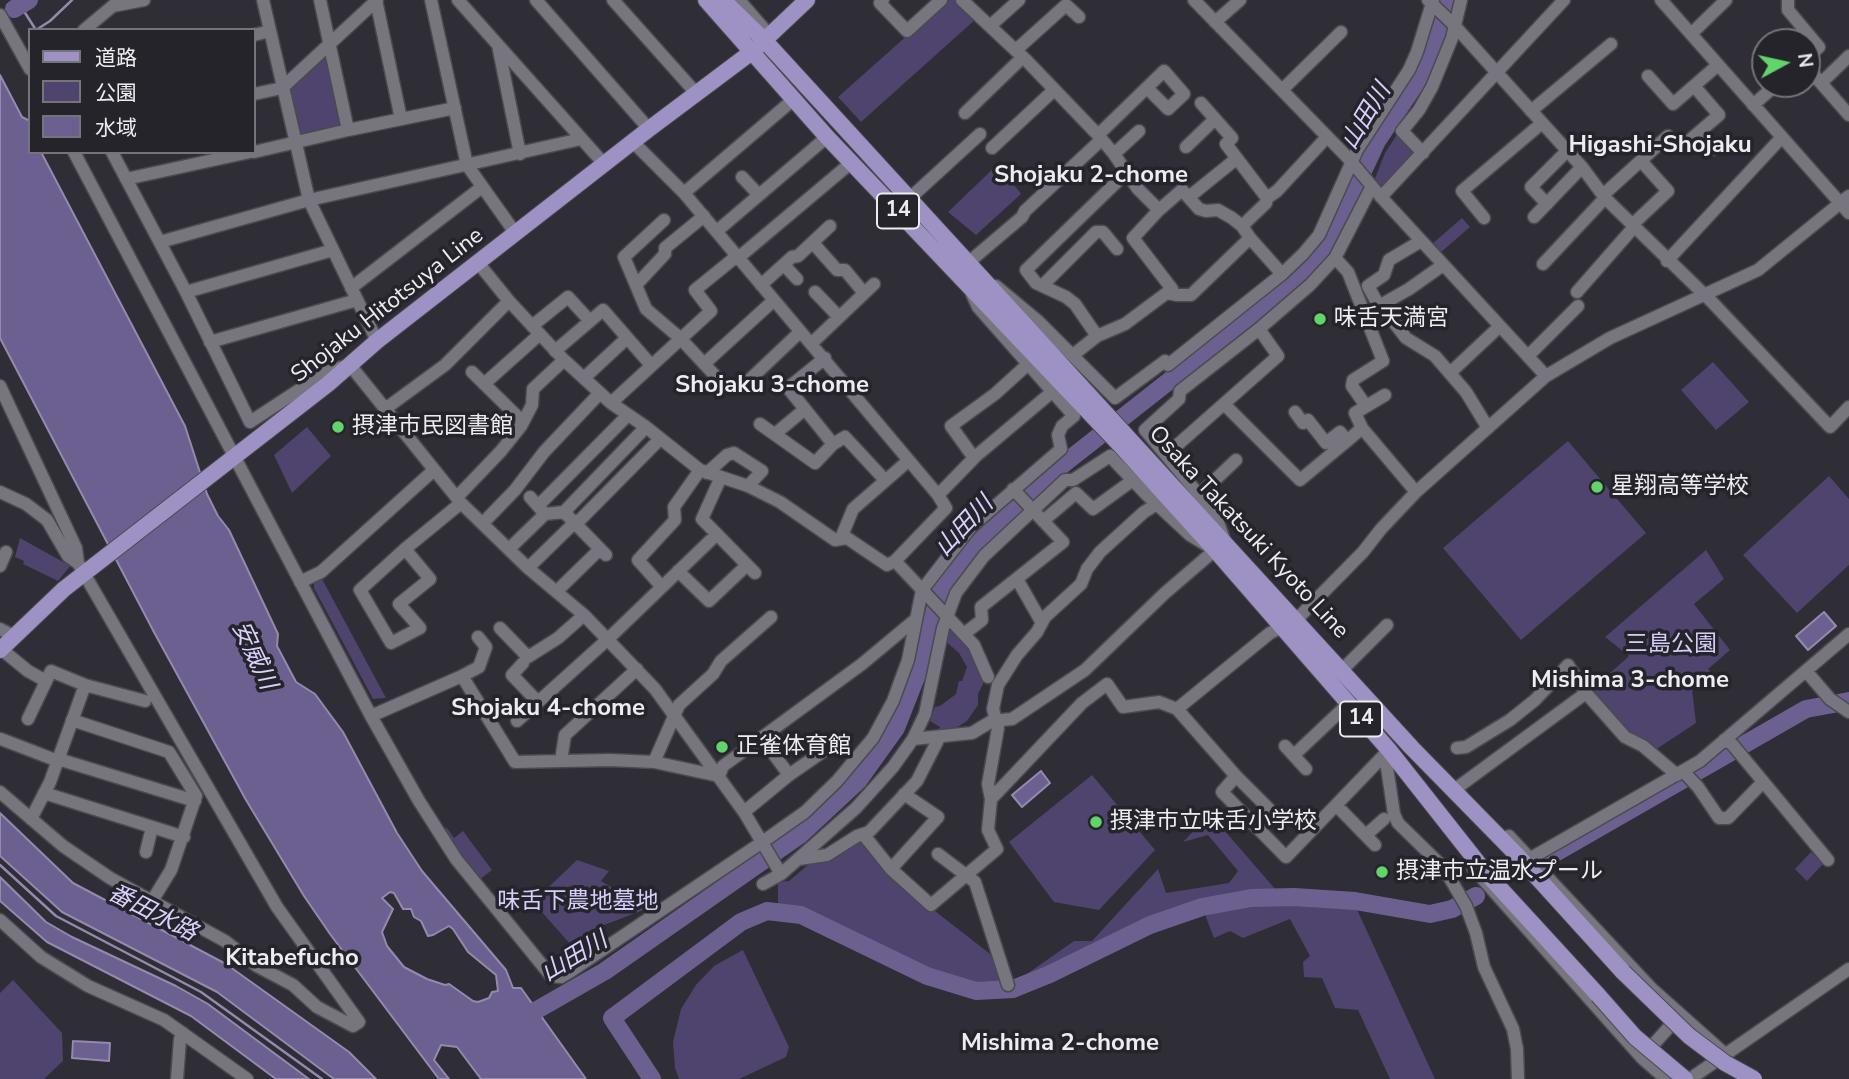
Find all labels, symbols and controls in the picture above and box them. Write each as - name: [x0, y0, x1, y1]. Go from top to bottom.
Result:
- legend: [28, 28, 256, 154]
- north arrow: [1751, 28, 1821, 98]
- text: 道路: [95, 44, 137, 72]
- text: N: [1791, 52, 1819, 69]
- text: 公園: [95, 79, 137, 107]
- water label: 山田川: [1336, 79, 1398, 155]
- text: 水域: [95, 114, 137, 142]
- district label: Higashi-Shojaku: [1568, 132, 1752, 160]
- district label: Shojaku 2-chome: [994, 162, 1188, 190]
- road number: 14: [877, 194, 919, 228]
- street label: Shojaku Hitotsuya Line: [286, 222, 490, 390]
- place label: 味舌天満宮: [1334, 305, 1449, 333]
- marker: 味舌天満宮: [1312, 311, 1328, 327]
- district label: Shojaku 3-chome: [675, 372, 869, 400]
- place label: 摂津市民図書館: [352, 413, 513, 441]
- marker: 摂津市民図書館: [330, 419, 346, 435]
- street label: Osaka Takatsuki Kyoto Line: [1142, 421, 1354, 645]
- place label: 星翔高等学校: [1611, 473, 1749, 501]
- marker: 星翔高等学校: [1589, 479, 1605, 495]
- water label: 山田川: [930, 491, 1000, 563]
- water label: 安威川: [225, 617, 281, 695]
- park label: 三島公園: [1625, 631, 1717, 659]
- district label: Mishima 3-chome: [1531, 667, 1729, 695]
- district label: Shojaku 4-chome: [451, 695, 645, 723]
- road number: 14: [1340, 702, 1382, 736]
- place label: 正雀体育館: [736, 733, 851, 761]
- marker: 正雀体育館: [714, 739, 730, 755]
- place label: 摂津市立味舌小学校: [1110, 808, 1317, 836]
- marker: 摂津市立味舌小学校: [1088, 814, 1104, 830]
- place label: 摂津市立温水プール: [1396, 858, 1603, 886]
- marker: 摂津市立温水プール: [1374, 864, 1390, 880]
- water label: 番田水路: [103, 879, 201, 949]
- park label: 味舌下農地墓地: [498, 888, 658, 916]
- water label: 山田川: [537, 927, 613, 989]
- district label: Kitabefucho: [225, 945, 359, 973]
- district label: Mishima 2-chome: [961, 1030, 1159, 1058]

